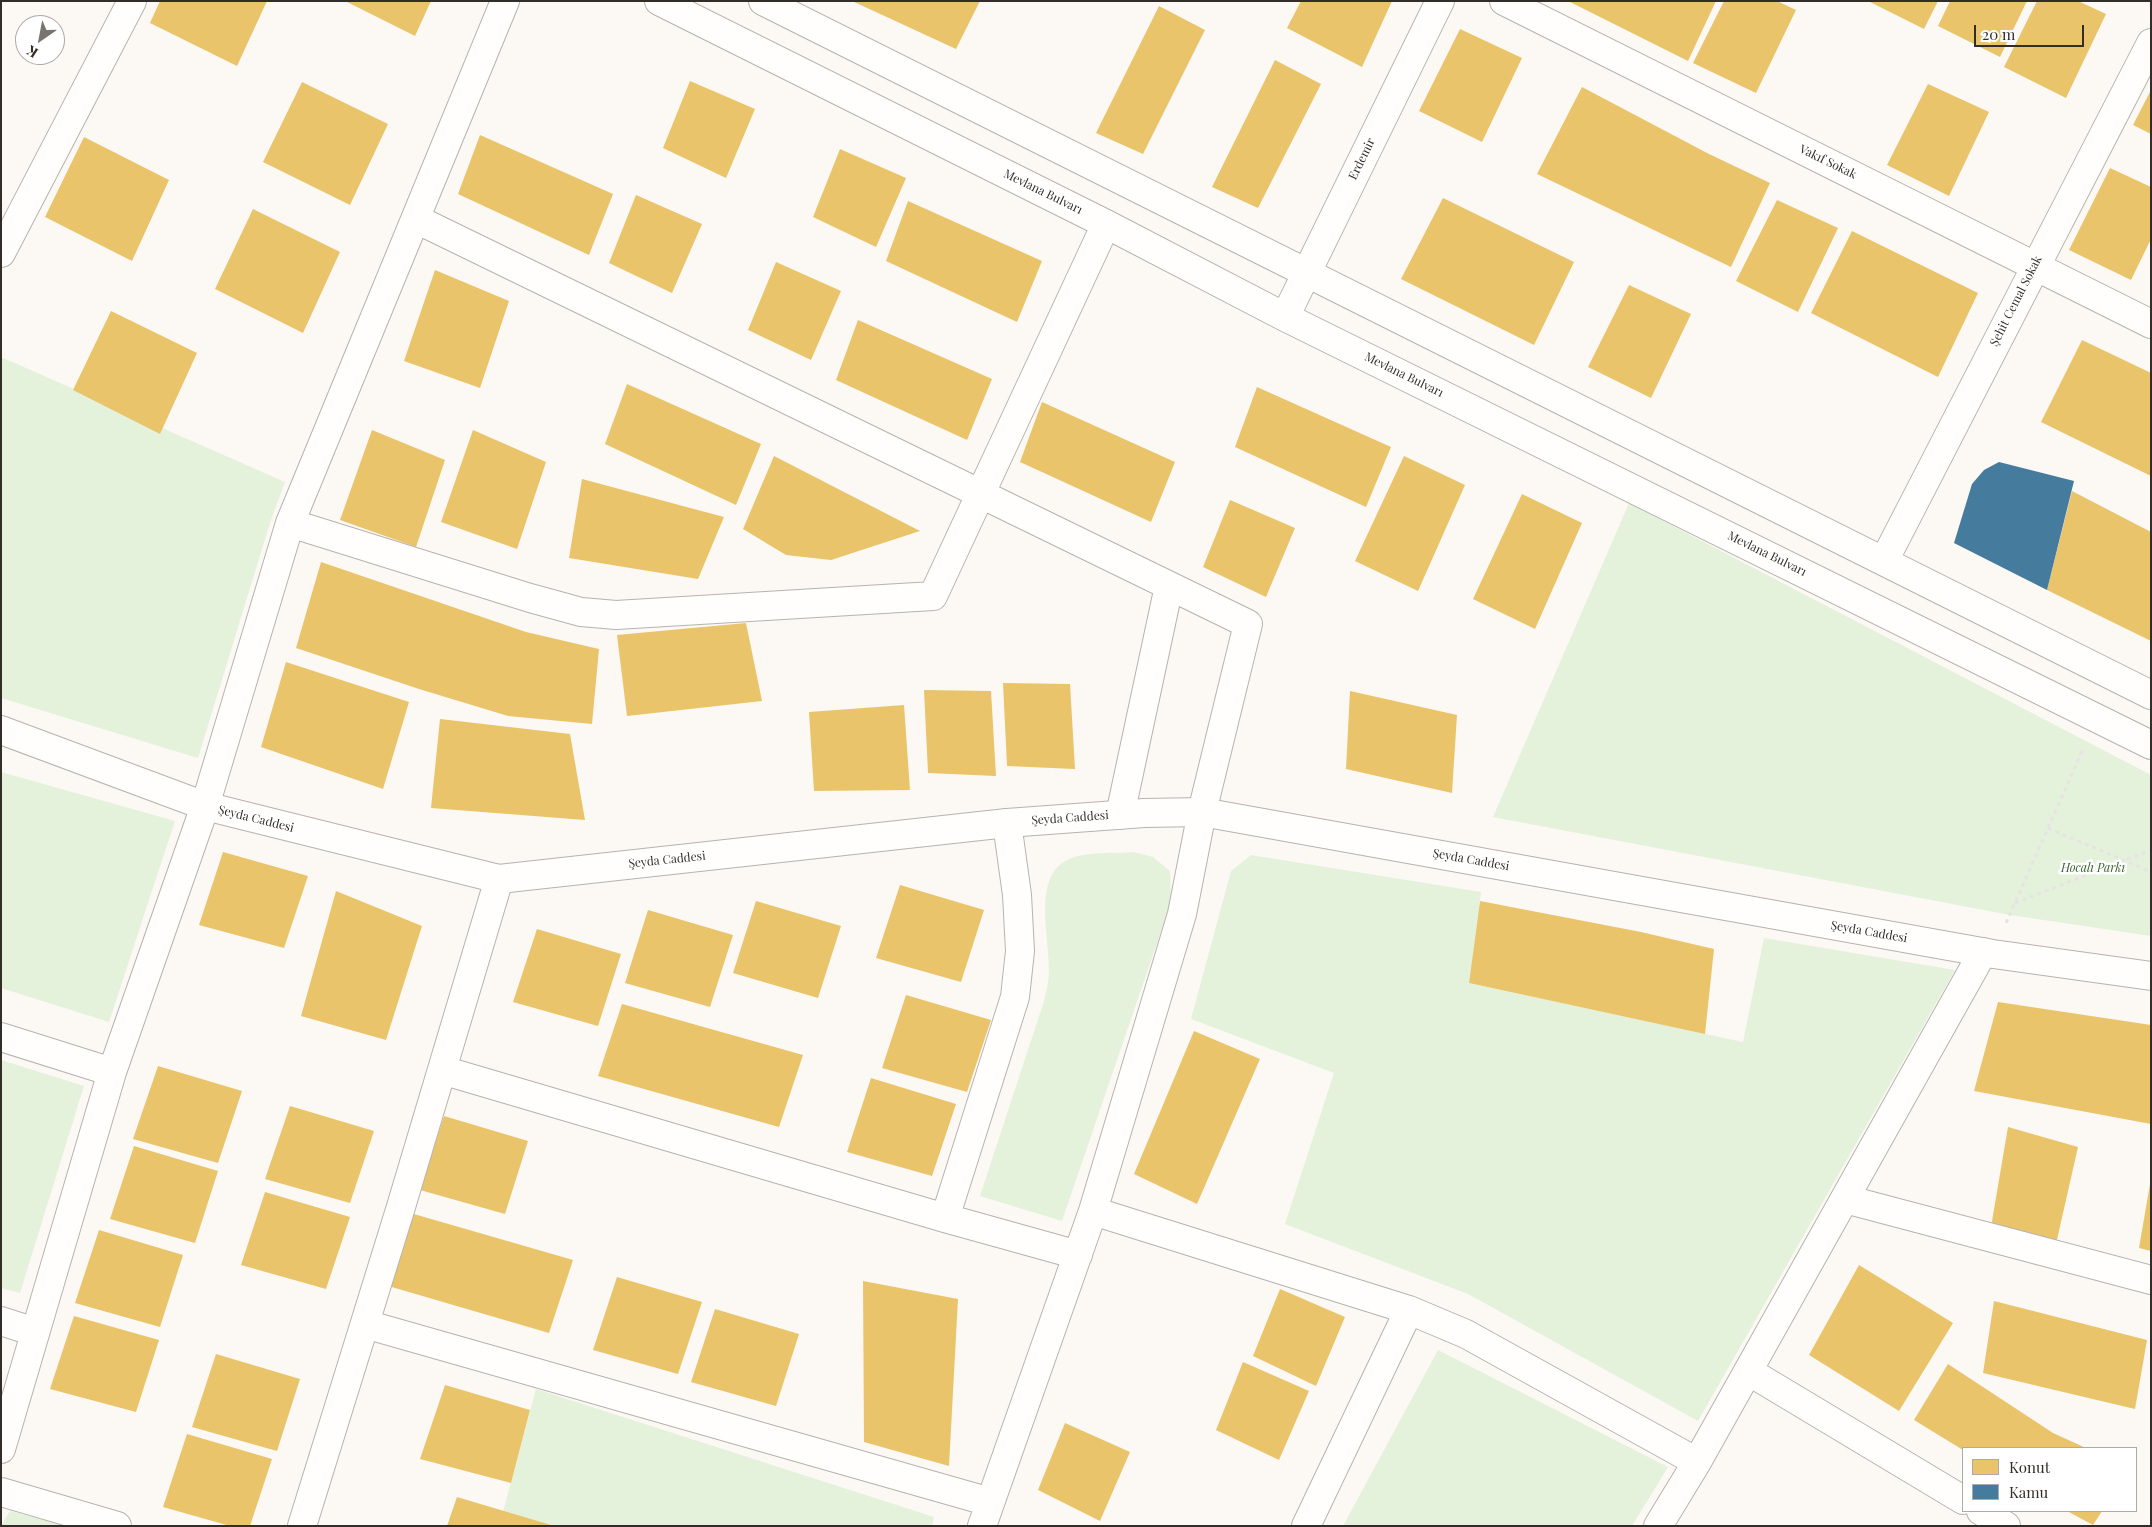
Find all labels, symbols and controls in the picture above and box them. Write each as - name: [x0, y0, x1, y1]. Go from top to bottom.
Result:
- north arrow: [15, 15, 65, 65]
- scale bar: [1977, 15, 2087, 47]
- text: 20 m: [1982, 24, 2015, 44]
- text: K: [23, 41, 41, 63]
- street label: Erdemir: [1346, 136, 1378, 182]
- street label: Vakıf Sokak: [1797, 142, 1859, 182]
- street label: Mevlana Bulvarı: [1001, 167, 1085, 217]
- street label: Şehit Cemal Sokak: [1987, 253, 2045, 349]
- street label: Mevlana Bulvarı: [1362, 350, 1446, 400]
- street label: Mevlana Bulvarı: [1725, 529, 1809, 579]
- street label: Şeyda Caddesi: [217, 803, 295, 835]
- street label: Şeyda Caddesi: [1031, 808, 1109, 828]
- street label: Şeyda Caddesi: [1432, 846, 1510, 874]
- street label: Şeyda Caddesi: [628, 849, 706, 871]
- park label: Hocalı Parkı: [2061, 861, 2125, 875]
- street label: Şeyda Caddesi: [1830, 918, 1908, 946]
- legend: [1962, 1447, 2137, 1512]
- text: Konut: [2009, 1457, 2050, 1477]
- text: Kamu: [2009, 1482, 2048, 1502]

